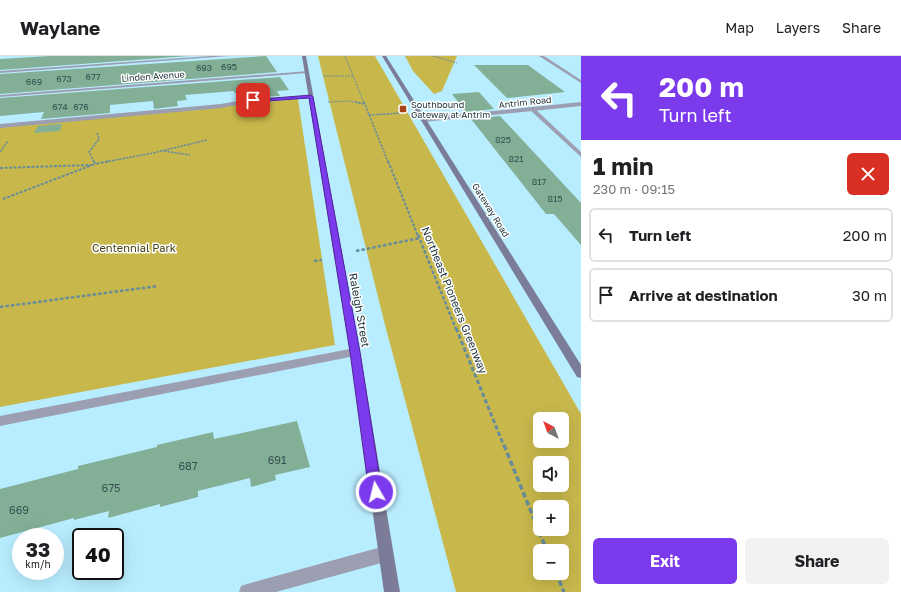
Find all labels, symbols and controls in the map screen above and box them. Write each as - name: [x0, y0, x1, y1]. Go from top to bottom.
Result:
- text: Waylane: [20, 16, 100, 39]
- text: Map: [725, 19, 754, 36]
- text: Layers: [776, 19, 820, 36]
- text: Share: [842, 19, 881, 36]
- house number: 695: [221, 61, 237, 72]
- house number: 693: [196, 62, 212, 73]
- street label: Linden Avenue: [121, 68, 185, 84]
- text: 200 m: [659, 70, 744, 103]
- house number: 677: [86, 71, 101, 82]
- icon: left: [593, 72, 645, 124]
- house number: 673: [56, 73, 72, 84]
- house number: 669: [26, 76, 42, 87]
- pin: [236, 83, 270, 117]
- icon: arrive: [242, 89, 264, 111]
- street label: Antrim Road: [498, 94, 552, 110]
- place label: Southbound Gateway at Antrim: [411, 99, 490, 120]
- house number: 674: [52, 101, 68, 112]
- house number: 676: [73, 101, 89, 112]
- marker: Southbound Gateway at Antrim: [398, 104, 408, 114]
- text: Turn left: [659, 104, 732, 126]
- house number: 825: [495, 134, 511, 145]
- text: 1 min: [593, 151, 653, 180]
- house number: 821: [508, 153, 524, 164]
- button: close: [847, 153, 889, 195]
- house number: 817: [532, 176, 547, 187]
- street label: Gateway Road: [470, 181, 512, 239]
- text: 230 m · 09:15: [593, 181, 675, 197]
- house number: 815: [547, 193, 563, 204]
- icon: left: [595, 224, 617, 246]
- street label: Northeast Pioneers Greenway: [419, 225, 491, 375]
- text: Turn left: [629, 226, 691, 244]
- text: 200 m: [843, 226, 887, 244]
- park label: Centennial Park: [92, 241, 176, 254]
- street label: Raleigh Street: [347, 272, 373, 348]
- icon: arrive: [595, 284, 617, 306]
- text: Arrive at destination: [629, 286, 778, 304]
- text: 30 m: [852, 286, 887, 304]
- north arrow: [533, 412, 569, 448]
- map controls: [533, 412, 569, 580]
- house number: 691: [268, 453, 286, 466]
- button: sound: [533, 456, 569, 492]
- house number: 687: [178, 459, 198, 472]
- position arrow: [355, 471, 397, 513]
- house number: 675: [102, 481, 120, 494]
- button: +: [533, 500, 569, 536]
- house number: 669: [9, 503, 29, 516]
- speed limit sign: 40: [72, 528, 124, 580]
- text: 33: [26, 537, 50, 561]
- button: Exit: [593, 538, 737, 584]
- button: Share: [745, 538, 889, 584]
- button: −: [533, 544, 569, 580]
- text: km/h: [25, 558, 51, 570]

